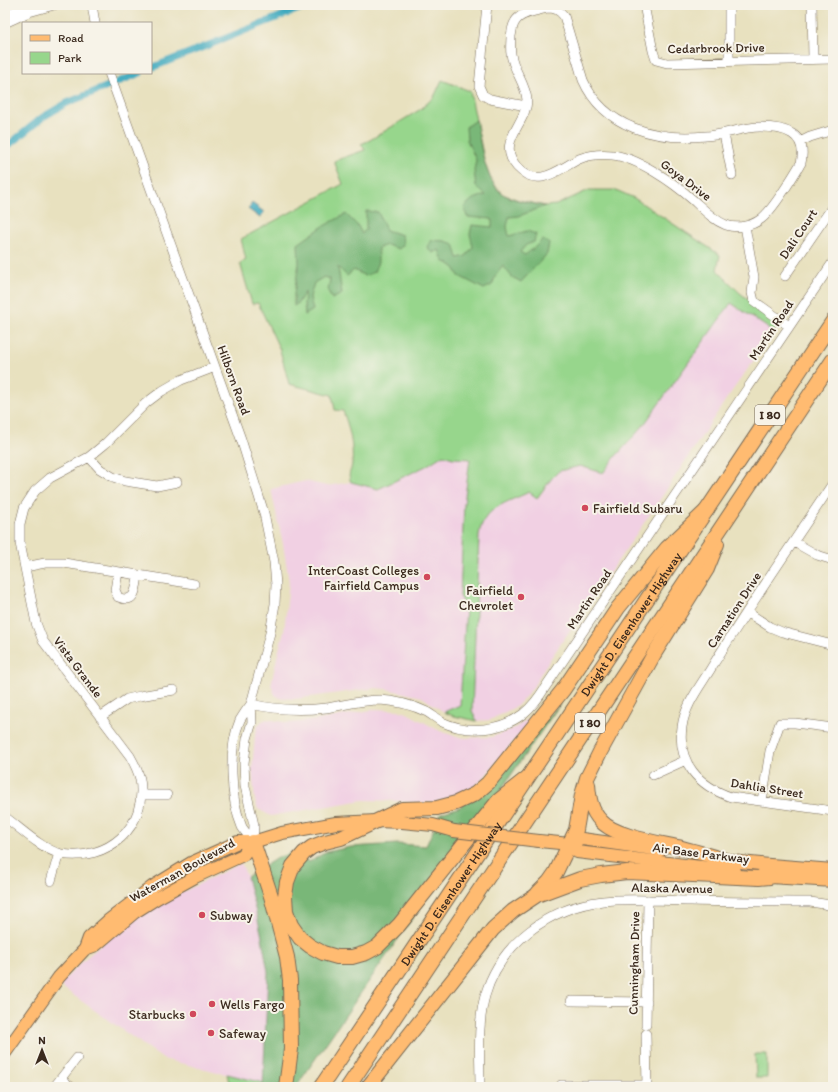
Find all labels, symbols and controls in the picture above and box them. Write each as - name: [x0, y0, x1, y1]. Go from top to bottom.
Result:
- legend: [22, 22, 152, 74]
- text: Road: [58, 31, 84, 45]
- street label: Cedarbrook Drive: [667, 40, 765, 56]
- text: Park: [58, 51, 82, 65]
- street label: Goya Drive: [658, 156, 714, 204]
- street label: Dali Court: [776, 206, 820, 262]
- street label: Martin Road: [745, 297, 797, 363]
- street label: Hilborn Road: [214, 343, 254, 417]
- road number: I 80: [755, 405, 785, 425]
- place label: Fairfield Subaru: [593, 501, 682, 516]
- marker: Fairfield Subaru: [580, 503, 590, 513]
- street label: Dwight D. Eisenhower Highway: [577, 549, 684, 699]
- place label: InterCoast Colleges Fairfield Campus: [308, 563, 419, 593]
- street label: Martin Road: [563, 566, 615, 632]
- street label: Carnation Drive: [704, 569, 764, 651]
- marker: InterCoast Colleges Fairfield Campus: [422, 572, 432, 582]
- place label: Fairfield Chevrolet: [459, 583, 513, 613]
- marker: Fairfield Chevrolet: [516, 592, 526, 602]
- street label: Vista Grande: [50, 634, 106, 700]
- road number: I 80: [575, 713, 605, 733]
- street label: Dahlia Street: [729, 775, 805, 801]
- street label: Dwight D. Eisenhower Highway: [397, 818, 504, 968]
- street label: Waterman Boulevard: [127, 835, 237, 905]
- street label: Air Base Parkway: [652, 840, 750, 866]
- street label: Alaska Avenue: [631, 880, 713, 896]
- place label: Subway: [210, 908, 253, 923]
- marker: Subway: [197, 910, 207, 920]
- street label: Cunningham Drive: [626, 911, 642, 1015]
- place label: Wells Fargo: [220, 997, 285, 1012]
- marker: Wells Fargo: [207, 999, 217, 1009]
- place label: Starbucks: [129, 1007, 185, 1022]
- marker: Starbucks: [188, 1009, 198, 1019]
- place label: Safeway: [219, 1026, 266, 1041]
- marker: Safeway: [206, 1028, 216, 1038]
- north arrow: [22, 1030, 62, 1070]
- text: N: [38, 1034, 46, 1047]

